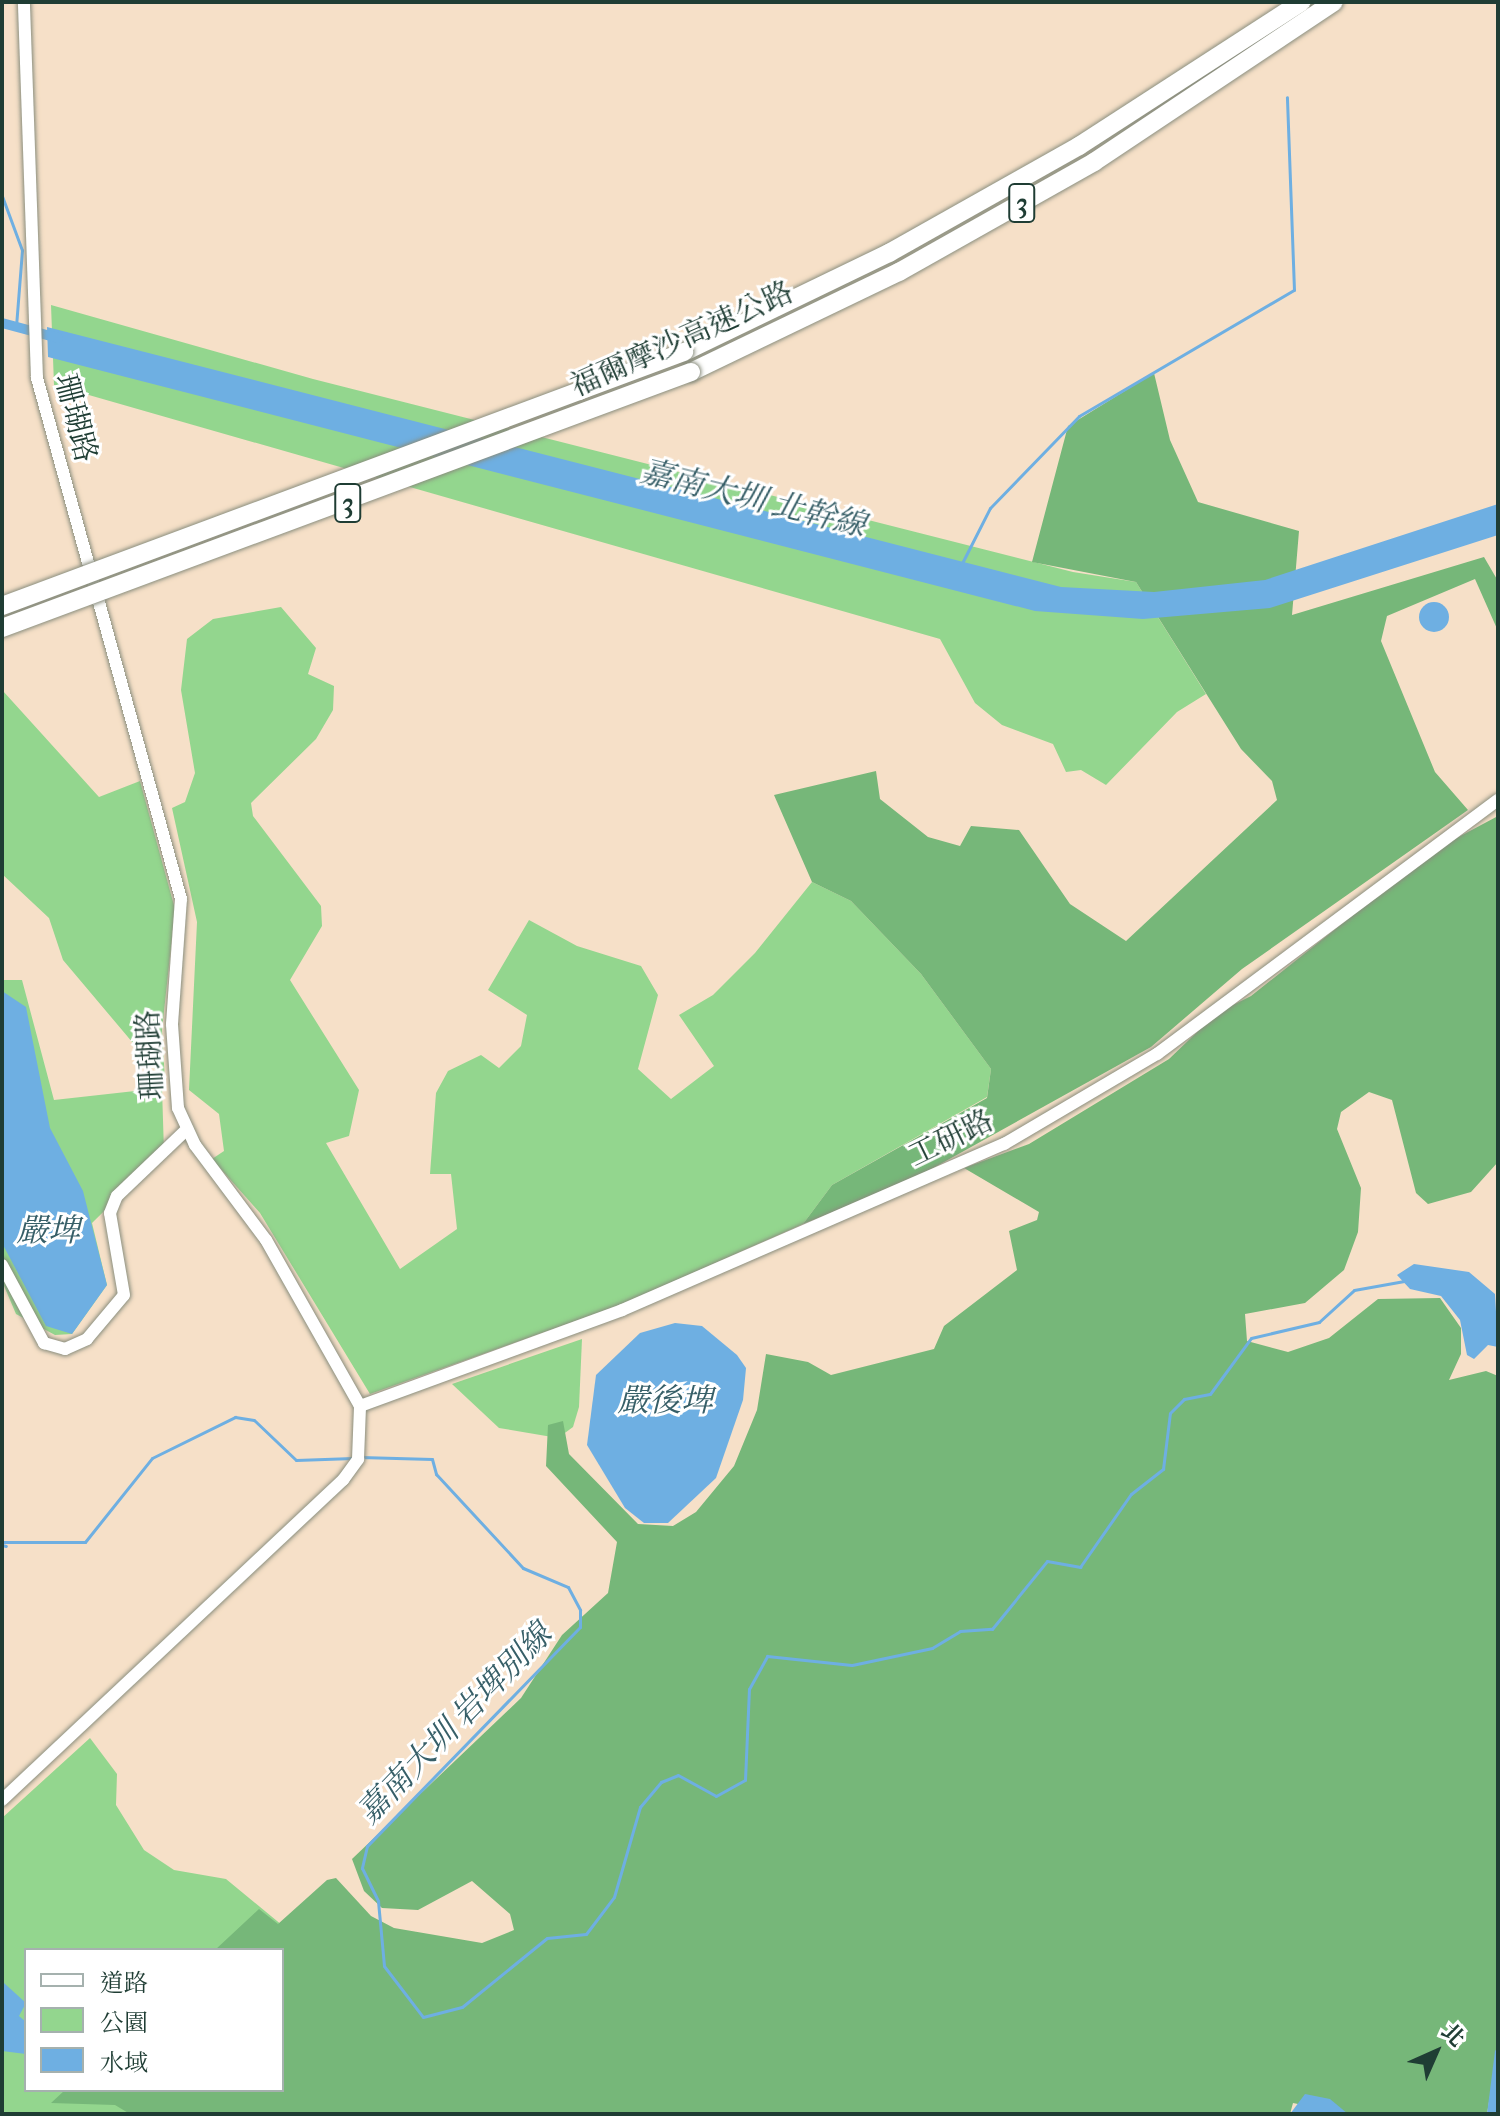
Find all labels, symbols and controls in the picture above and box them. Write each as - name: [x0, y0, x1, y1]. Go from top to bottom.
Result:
- road number: 3: [1008, 179, 1036, 227]
- street label: 福爾摩沙高速公路: [565, 275, 799, 405]
- street label: 珊瑚路: [47, 370, 103, 466]
- water label: 嘉南大圳 北幹線: [636, 452, 870, 546]
- road number: 3: [334, 479, 362, 527]
- street label: 珊瑚路: [131, 1009, 171, 1101]
- street label: 工研路: [903, 1103, 999, 1175]
- water label: 嚴埤: [16, 1212, 80, 1250]
- water label: 嚴後埤: [617, 1382, 713, 1420]
- water label: 嘉南大圳 岩埤別線: [350, 1616, 560, 1832]
- legend: [24, 1948, 284, 2092]
- text: 道路: [100, 1969, 148, 1997]
- text: 公園: [100, 2009, 148, 2037]
- north arrow: [1396, 2012, 1476, 2092]
- text: 北: [1436, 2018, 1470, 2052]
- text: 水域: [100, 2049, 148, 2077]

